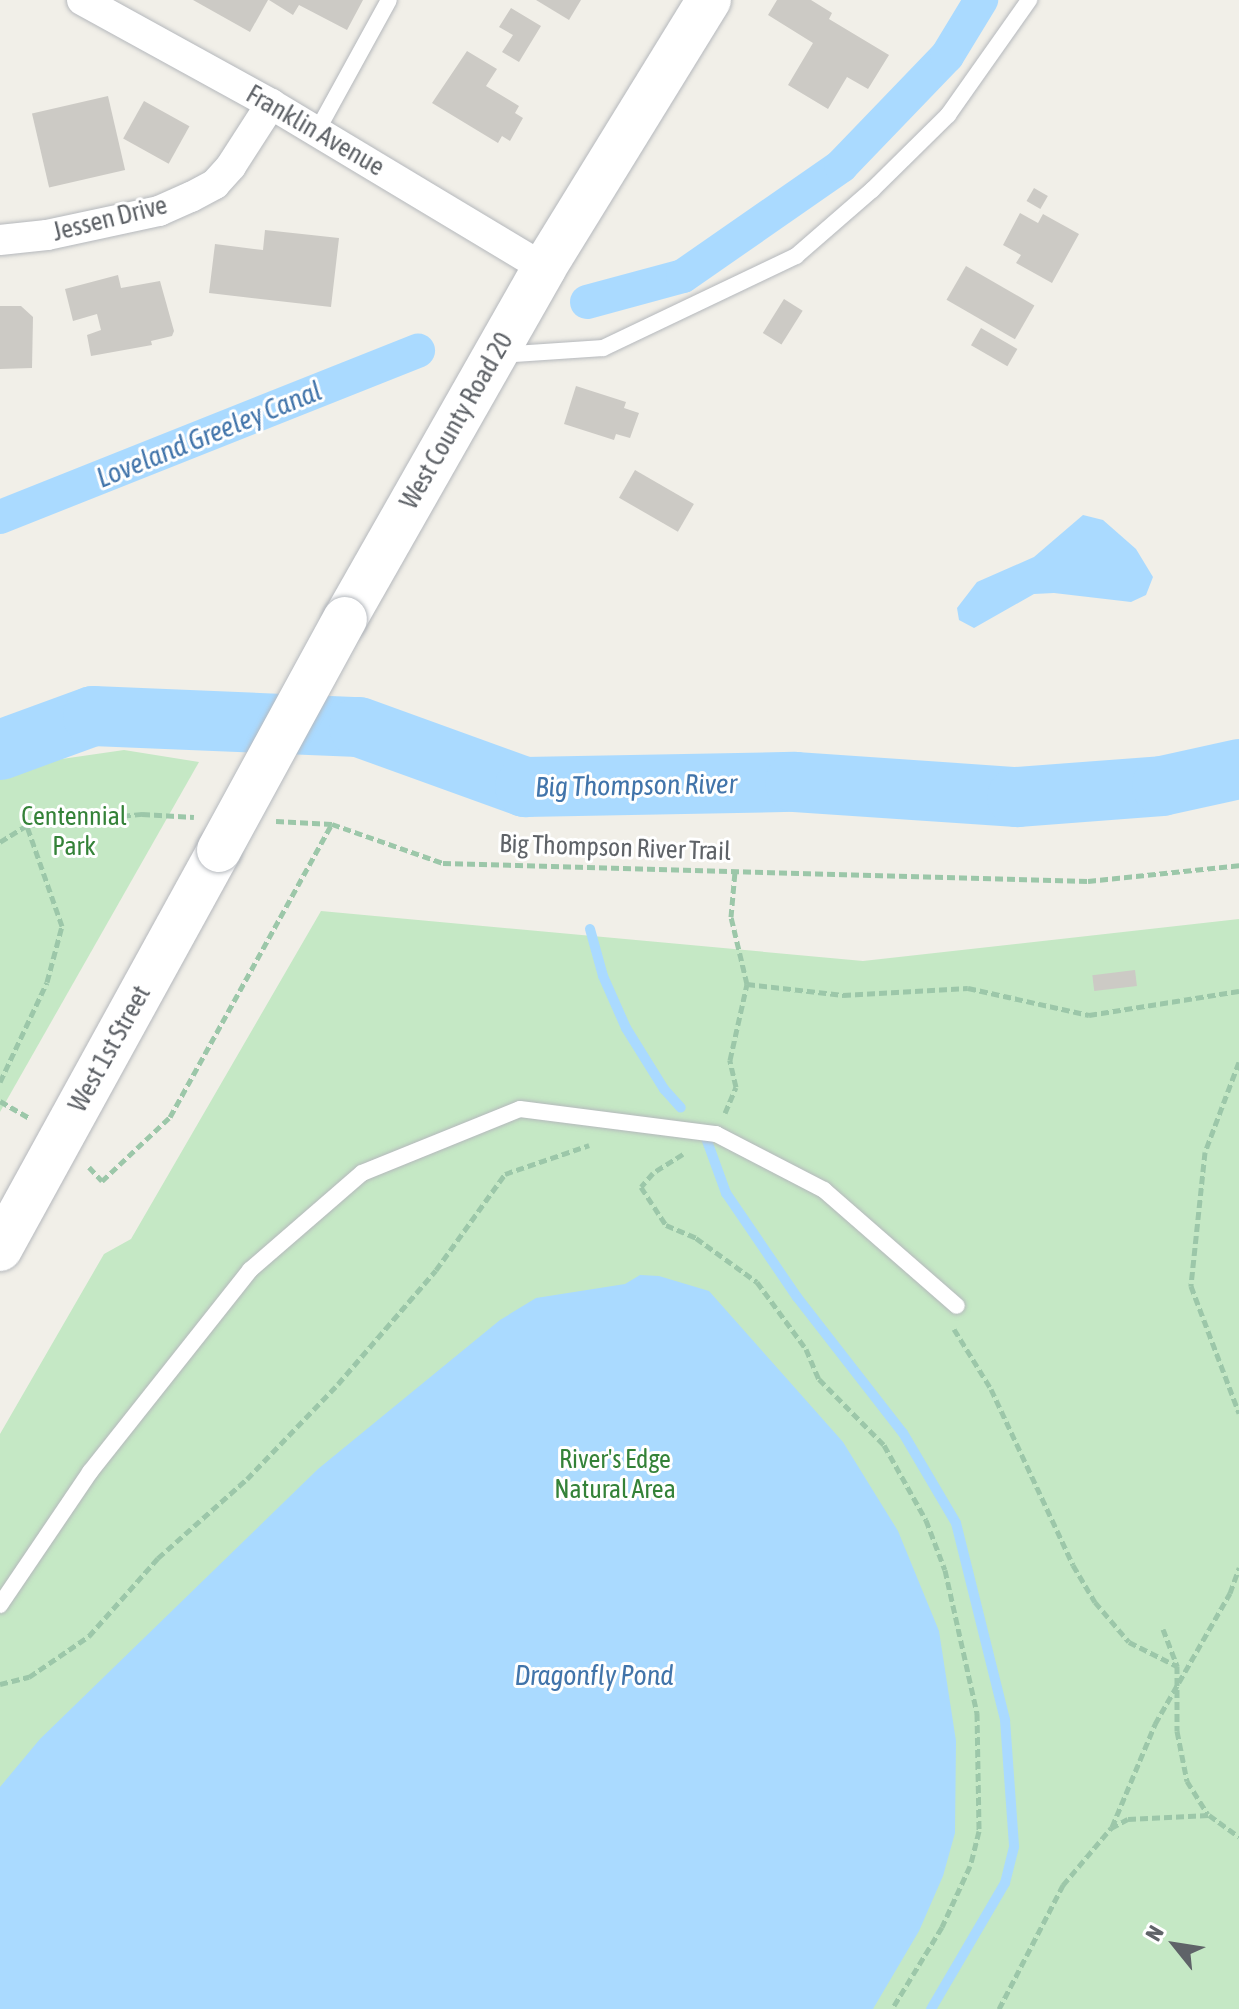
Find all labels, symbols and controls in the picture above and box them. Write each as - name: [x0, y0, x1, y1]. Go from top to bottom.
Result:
- street label: Franklin Avenue: [240, 79, 390, 183]
- street label: Jessen Drive: [50, 190, 170, 248]
- street label: West County Road 20: [394, 327, 520, 515]
- water label: Loveland Greeley Canal: [91, 373, 327, 495]
- water label: Big Thompson River: [535, 766, 737, 804]
- park label: Centennial Park: [21, 801, 127, 862]
- street label: Big Thompson River Trail: [499, 828, 731, 868]
- street label: West 1st Street: [63, 980, 157, 1118]
- park label: River's Edge Natural Area: [554, 1444, 676, 1506]
- water label: Dragonfly Pond: [514, 1658, 674, 1692]
- north arrow: [1135, 1905, 1215, 1985]
- text: N: [1140, 1921, 1169, 1945]

